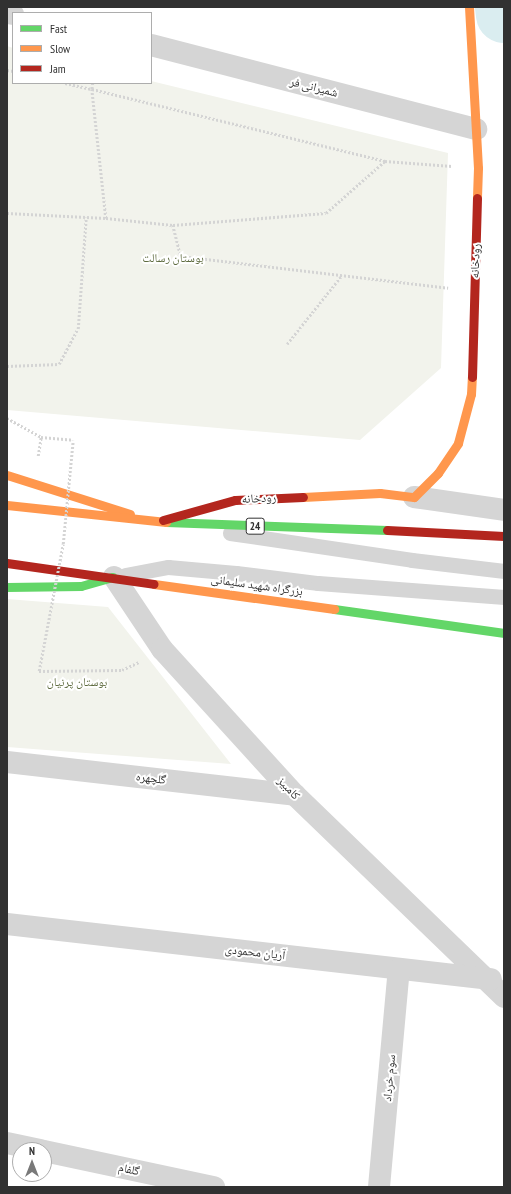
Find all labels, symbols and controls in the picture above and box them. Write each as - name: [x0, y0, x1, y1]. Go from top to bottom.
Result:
- legend: [12, 12, 152, 84]
- text: Fast: [50, 21, 67, 36]
- text: Slow: [50, 41, 70, 56]
- text: Jam: [50, 61, 66, 76]
- street label: شمیرانی فر: [289, 74, 339, 100]
- street label: رودخانه: [467, 243, 483, 279]
- park label: بوستان رسالت: [142, 251, 204, 265]
- street label: رودخانه: [241, 490, 277, 506]
- road number: 24: [245, 517, 265, 535]
- street label: بزرگراه شهید سلیمانی: [210, 571, 304, 599]
- park label: بوستان پرنیان: [47, 675, 107, 689]
- street label: گلچهره: [135, 769, 167, 787]
- street label: کامبیز: [275, 774, 303, 802]
- street label: آریان محمودی: [224, 942, 286, 962]
- street label: سوم خرداد: [380, 1054, 398, 1102]
- north arrow: [12, 1142, 52, 1182]
- text: N: [29, 1144, 35, 1158]
- street label: گلفام: [117, 1160, 141, 1178]

